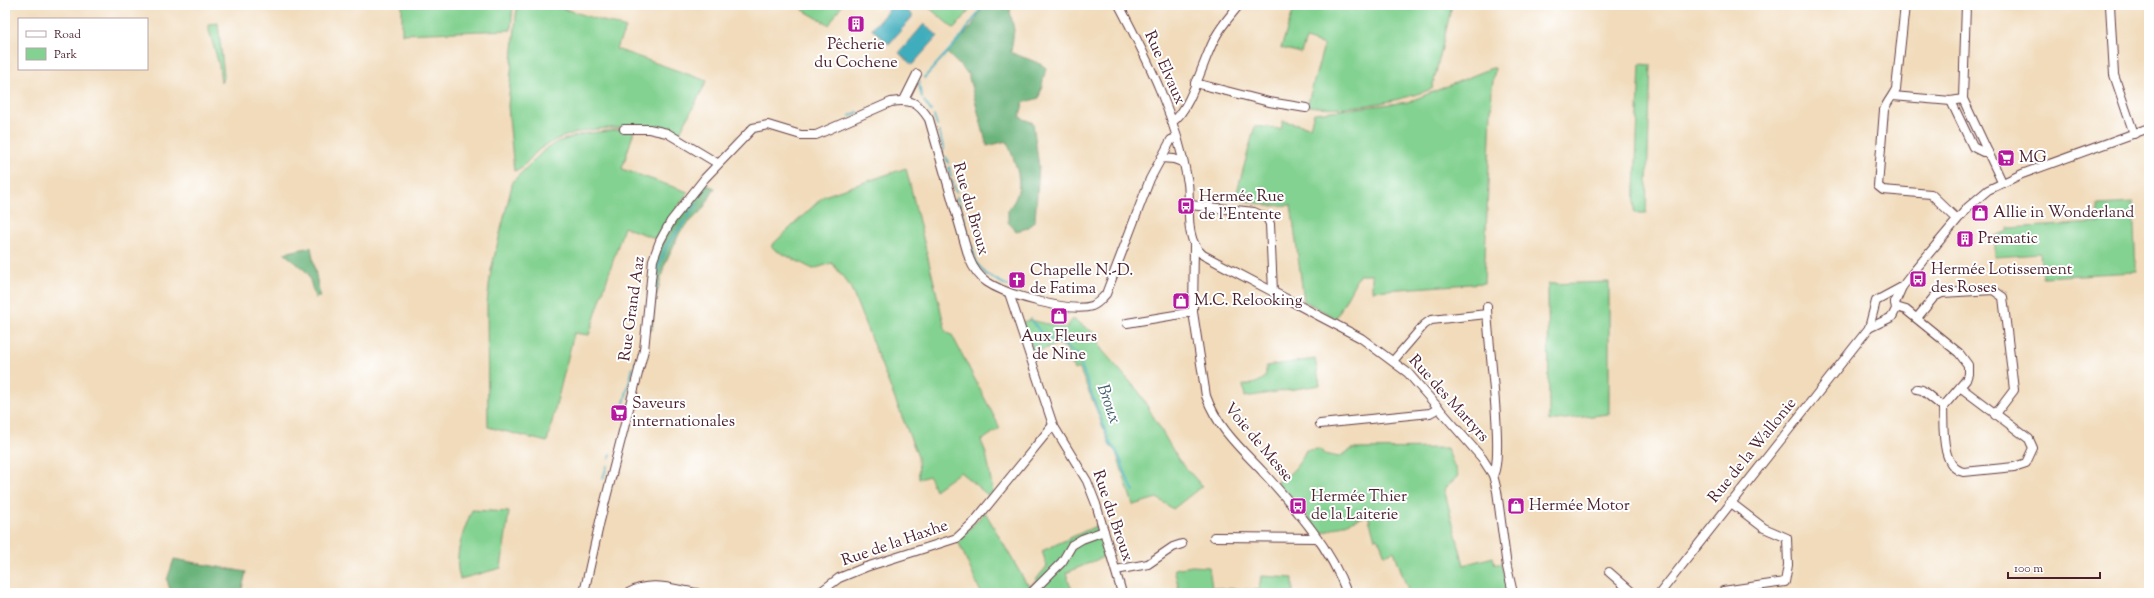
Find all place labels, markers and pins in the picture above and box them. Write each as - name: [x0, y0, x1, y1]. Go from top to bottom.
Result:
- building icon: Pêcherie du Cochene: [846, 14, 866, 34]
- place label: Pêcherie du Cochene: [814, 34, 898, 75]
- place label: MG: [2019, 147, 2047, 170]
- supermarket icon: MG: [1996, 148, 2016, 168]
- place label: Hermée Rue de l'Entente: [1199, 186, 1284, 227]
- bus stop icon: Hermée Rue de l'Entente: [1176, 196, 1196, 216]
- place label: Allie in Wonderland: [1993, 202, 2134, 225]
- shop icon: Allie in Wonderland: [1970, 203, 1990, 223]
- place label: Prematic: [1978, 228, 2038, 251]
- building icon: Prematic: [1955, 229, 1975, 249]
- place label: Hermée Lotissement des Roses: [1931, 259, 2073, 300]
- place label: Chapelle N.-D. de Fatima: [1030, 260, 1133, 301]
- bus stop icon: Hermée Lotissement des Roses: [1908, 269, 1928, 289]
- church icon: Chapelle N.-D. de Fatima: [1007, 270, 1027, 290]
- place label: M.C. Relooking: [1194, 290, 1303, 313]
- shop icon: M.C. Relooking: [1171, 291, 1191, 311]
- shop icon: Aux Fleurs de Nine: [1049, 306, 1069, 326]
- place label: Aux Fleurs de Nine: [1021, 326, 1097, 367]
- place label: Saveurs internationales: [632, 393, 735, 434]
- supermarket icon: Saveurs internationales: [609, 403, 629, 423]
- place label: Hermée Thier de la Laiterie: [1311, 486, 1407, 527]
- place label: Hermée Motor: [1529, 495, 1630, 518]
- bus stop icon: Hermée Thier de la Laiterie: [1288, 496, 1308, 516]
- shop icon: Hermée Motor: [1506, 496, 1526, 516]

